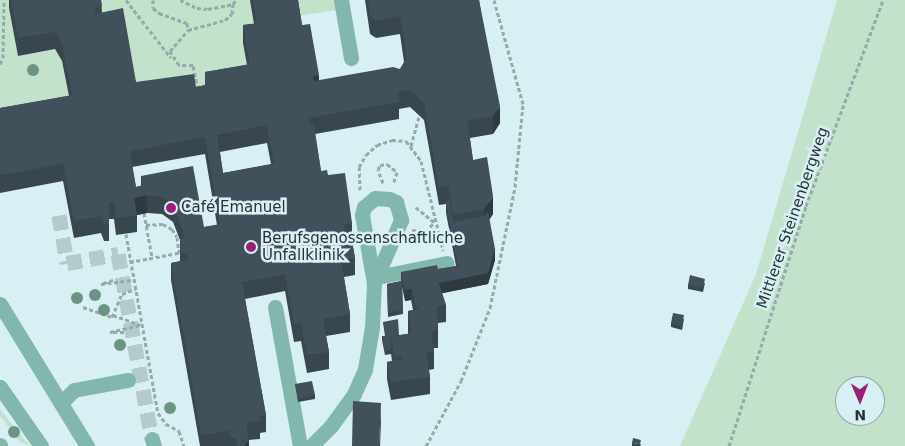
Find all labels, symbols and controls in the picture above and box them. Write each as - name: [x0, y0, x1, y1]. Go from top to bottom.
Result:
- street label: Mittlerer Steinenbergweg: [753, 125, 833, 311]
- place label: Café Emanuel: [181, 199, 286, 217]
- marker: Café Emanuel: [165, 202, 177, 214]
- place label: Berufsgenossenschaftliche Unfallklinik: [262, 229, 463, 264]
- marker: Berufsgenossenschaftliche Unfallklinik: [244, 240, 258, 254]
- north arrow: [835, 376, 885, 426]
- text: N: [854, 407, 866, 423]

